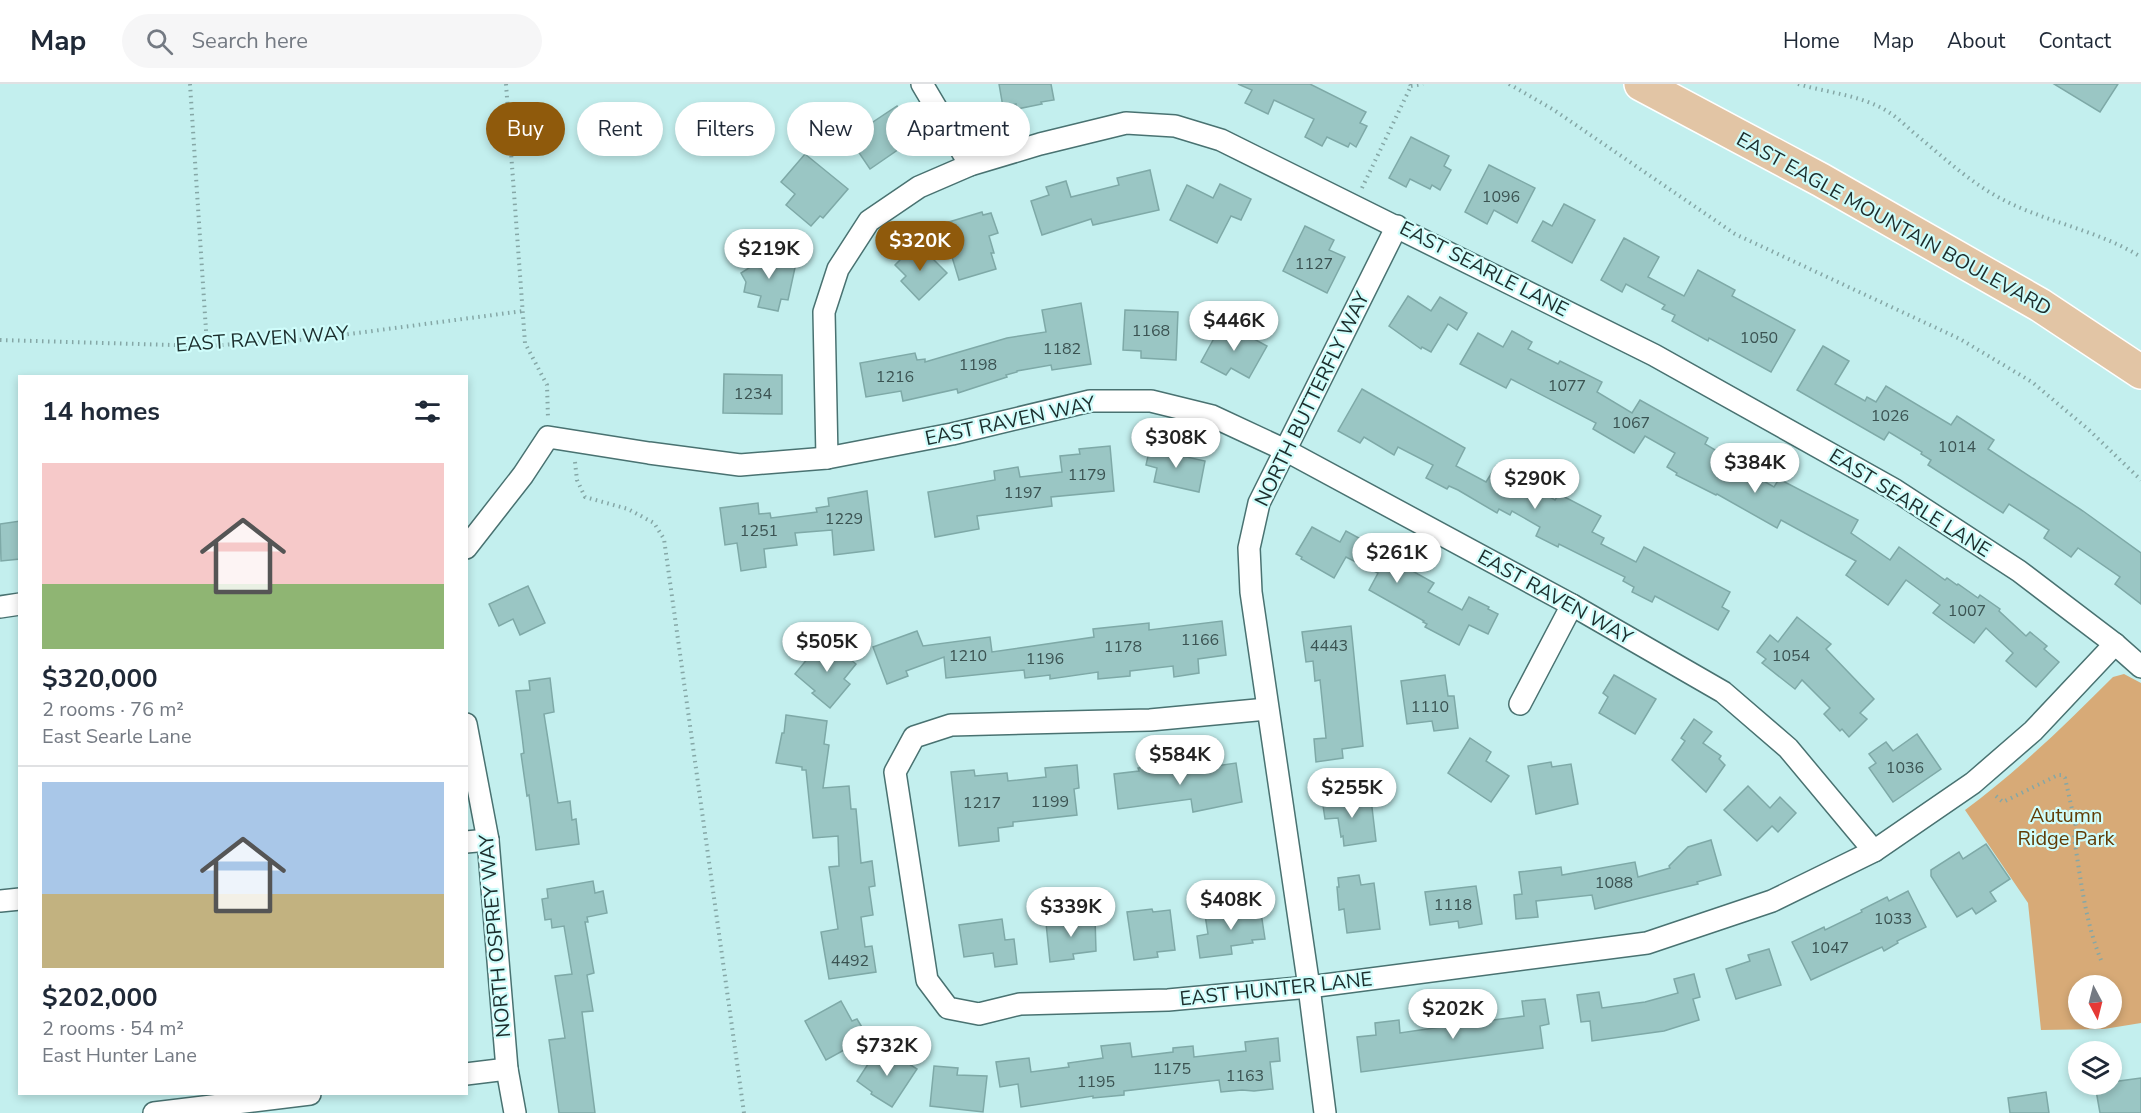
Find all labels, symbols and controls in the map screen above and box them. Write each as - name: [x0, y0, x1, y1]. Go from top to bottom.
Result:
- search box: [122, 14, 542, 68]
- text: Map: [30, 22, 86, 60]
- icon: search: [143, 25, 176, 58]
- text: Search here: [191, 26, 308, 56]
- text: Home: [1783, 27, 1840, 55]
- text: Map: [1873, 27, 1914, 55]
- text: About: [1947, 27, 2005, 55]
- text: Contact: [2038, 27, 2111, 55]
- chip: Buy: [486, 102, 565, 156]
- chip: Rent: [577, 102, 663, 156]
- chip: Filters: [675, 102, 775, 156]
- chip: New: [787, 102, 874, 156]
- chip: Apartment: [886, 102, 1030, 156]
- street label: EAST EAGLE MOUNTAIN BOULEVARD: [1732, 126, 2056, 322]
- house number: 1096: [1482, 186, 1520, 208]
- street label: EAST SEARLE LANE: [1395, 215, 1573, 323]
- pin: $320K: [878, 221, 962, 272]
- text: $320K: [889, 227, 951, 254]
- pin: $219K: [727, 229, 811, 280]
- text: $219K: [738, 235, 800, 262]
- house number: 1127: [1295, 253, 1333, 275]
- street label: NORTH BUTTERFLY WAY: [1248, 286, 1376, 511]
- pin: $446K: [1192, 301, 1276, 352]
- text: $446K: [1203, 307, 1265, 334]
- street label: EAST RAVEN WAY: [175, 319, 350, 359]
- house number: 1168: [1132, 320, 1170, 342]
- house number: 1050: [1740, 327, 1778, 349]
- house number: 1182: [1043, 338, 1081, 360]
- house number: 1198: [959, 354, 997, 376]
- house number: 1216: [876, 366, 914, 388]
- house number: 1077: [1548, 375, 1586, 397]
- house number: 1234: [734, 383, 773, 405]
- street label: EAST RAVEN WAY: [923, 390, 1099, 452]
- text: 14 homes: [42, 394, 160, 429]
- icon: filters: [411, 395, 444, 428]
- house number: 1026: [1871, 405, 1909, 427]
- house number: 1067: [1612, 412, 1650, 434]
- pin: $308K: [1134, 418, 1218, 469]
- text: $308K: [1145, 424, 1207, 451]
- house number: 1014: [1938, 436, 1977, 458]
- street label: EAST SEARLE LANE: [1824, 442, 1996, 564]
- pin: $384K: [1713, 443, 1797, 494]
- text: $384K: [1724, 449, 1786, 476]
- pin: $290K: [1493, 459, 1577, 510]
- house number: 1179: [1068, 464, 1106, 486]
- text: $290K: [1504, 465, 1566, 492]
- house number: 1197: [1004, 482, 1042, 504]
- icon: home: [189, 502, 297, 610]
- house number: 1229: [825, 508, 863, 530]
- house number: 1251: [740, 520, 778, 542]
- pin: $261K: [1355, 533, 1439, 584]
- text: $261K: [1366, 539, 1428, 566]
- street label: EAST RAVEN WAY: [1473, 543, 1638, 651]
- house number: 1007: [1948, 600, 1986, 622]
- pin: $505K: [785, 622, 869, 673]
- text: $505K: [796, 628, 858, 655]
- house number: 1166: [1181, 629, 1219, 651]
- house number: 4443: [1310, 635, 1348, 657]
- house number: 1178: [1104, 636, 1142, 658]
- house number: 1210: [949, 645, 987, 667]
- house number: 1054: [1772, 645, 1811, 667]
- house number: 1196: [1026, 648, 1064, 670]
- text: $320,000: [42, 661, 158, 696]
- text: 2 rooms · 76 m²: [42, 696, 184, 723]
- house number: 1110: [1411, 696, 1449, 718]
- text: East Searle Lane: [42, 723, 192, 750]
- pin: $584K: [1138, 735, 1222, 786]
- text: $584K: [1149, 741, 1211, 768]
- house number: 1036: [1886, 757, 1924, 779]
- pin: $255K: [1310, 768, 1394, 819]
- text: $255K: [1321, 774, 1383, 801]
- house number: 1199: [1031, 791, 1069, 813]
- house number: 1217: [963, 792, 1001, 814]
- park label: Autumn Ridge Park: [2017, 802, 2116, 852]
- icon: home: [189, 821, 297, 929]
- street label: NORTH OSPREY WAY: [473, 832, 517, 1039]
- house number: 1088: [1595, 872, 1633, 894]
- pin: $408K: [1189, 880, 1273, 931]
- text: $408K: [1200, 886, 1262, 913]
- pin: $339K: [1029, 887, 1113, 938]
- text: $339K: [1040, 893, 1102, 920]
- house number: 1118: [1434, 894, 1472, 916]
- house number: 1033: [1874, 908, 1912, 930]
- house number: 1047: [1811, 937, 1849, 959]
- house number: 4492: [831, 950, 869, 972]
- street label: EAST HUNTER LANE: [1178, 965, 1374, 1013]
- north arrow: [2068, 975, 2122, 1029]
- map controls: [2068, 975, 2122, 1095]
- text: $202,000: [42, 980, 158, 1015]
- pin: $202K: [1411, 989, 1495, 1040]
- text: $202K: [1422, 995, 1484, 1022]
- text: 2 rooms · 54 m²: [42, 1015, 184, 1042]
- pin: $732K: [845, 1026, 929, 1077]
- text: $732K: [856, 1032, 918, 1059]
- button: layers: [2068, 1041, 2122, 1095]
- text: East Hunter Lane: [42, 1042, 197, 1069]
- house number: 1175: [1153, 1058, 1191, 1080]
- house number: 1163: [1226, 1065, 1264, 1087]
- house number: 1195: [1077, 1071, 1115, 1093]

